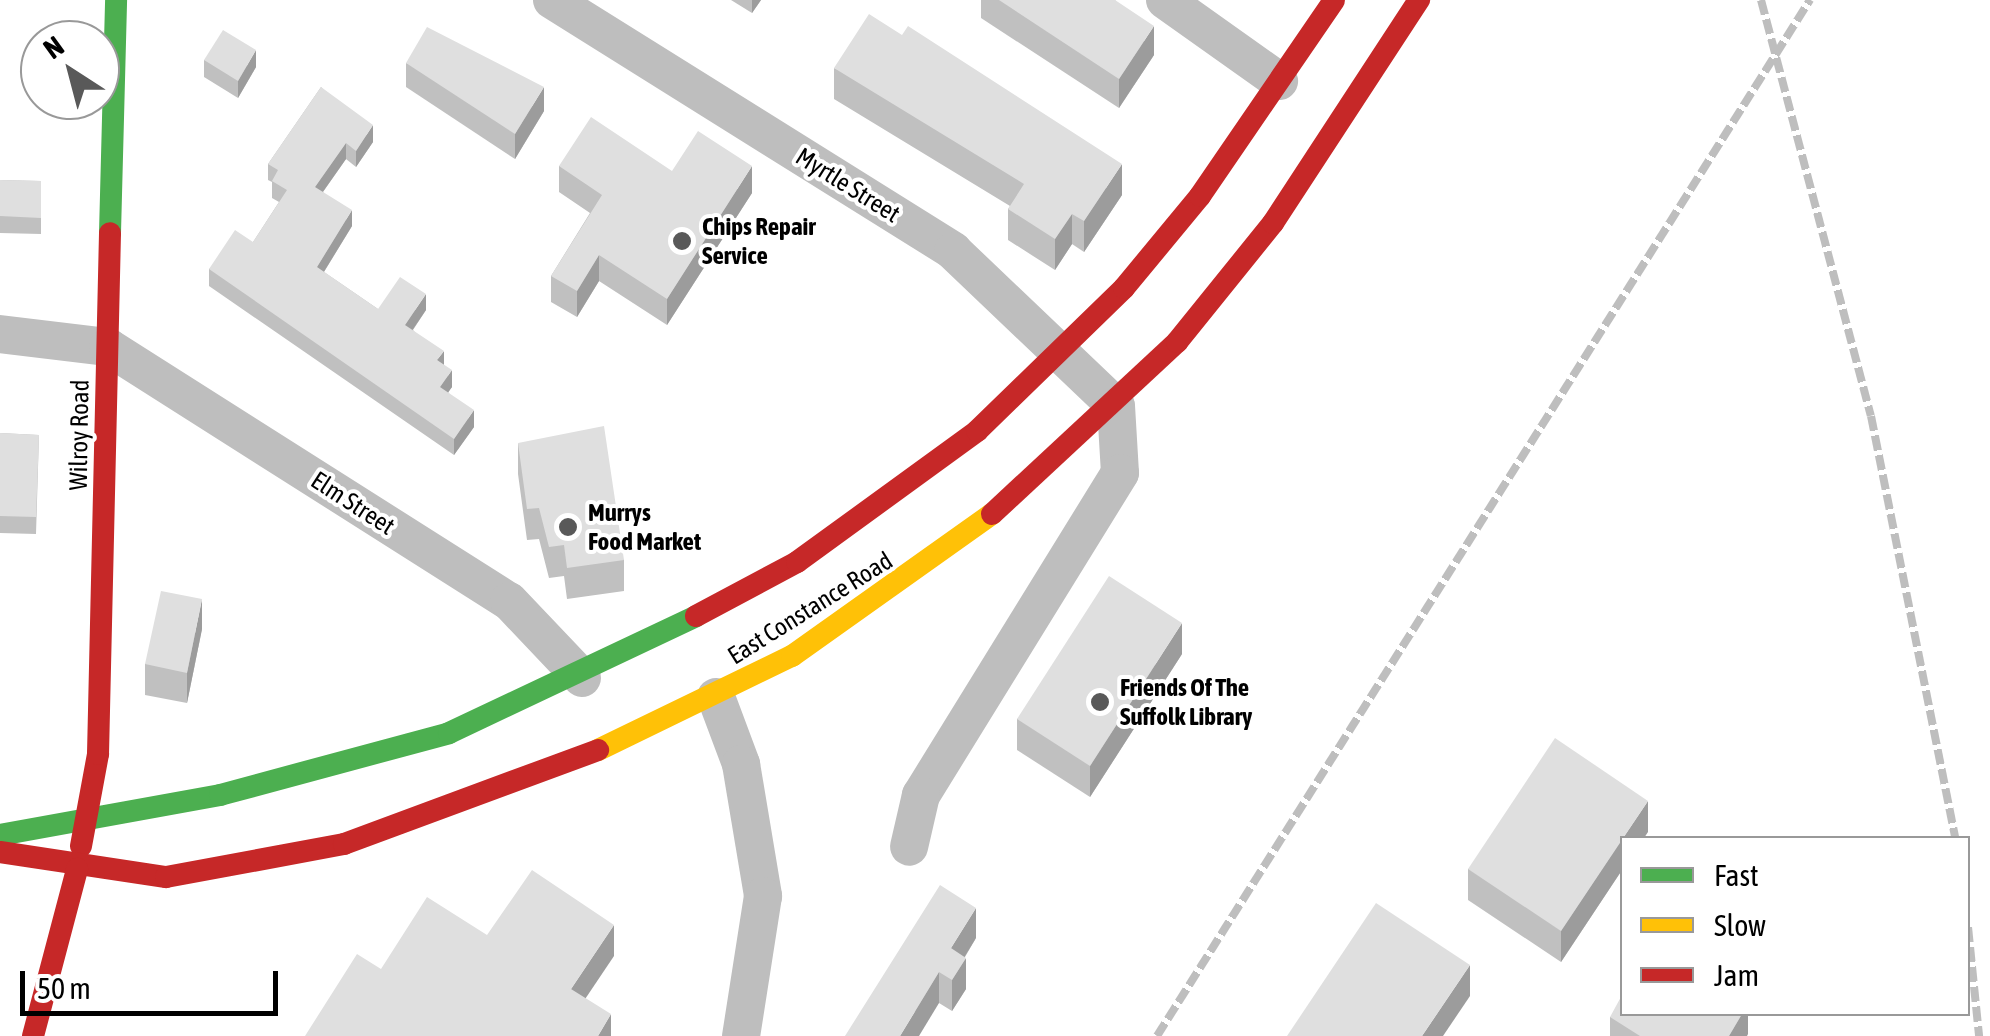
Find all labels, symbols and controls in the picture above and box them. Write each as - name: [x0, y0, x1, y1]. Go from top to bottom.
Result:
- north arrow: [20, 20, 120, 120]
- text: N: [37, 30, 70, 65]
- street label: Myrtle Street: [790, 141, 906, 229]
- place label: Chips Repair Service: [702, 212, 816, 271]
- marker: Chips Repair Service: [671, 230, 693, 252]
- street label: Wilroy Road: [63, 379, 95, 491]
- street label: Elm Street: [306, 465, 400, 541]
- place label: Murrys Food Market: [588, 498, 701, 557]
- marker: Murrys Food Market: [557, 516, 579, 538]
- street label: East Constance Road: [722, 545, 898, 671]
- place label: Friends Of The Suffolk Library: [1120, 673, 1252, 732]
- marker: Friends Of The Suffolk Library: [1089, 691, 1111, 713]
- legend: [1620, 836, 1970, 1016]
- text: Fast: [1714, 858, 1759, 892]
- text: Slow: [1714, 908, 1766, 942]
- scale bar: [25, 951, 282, 1013]
- text: Jam: [1714, 958, 1759, 992]
- text: 50 m: [37, 971, 91, 1005]

